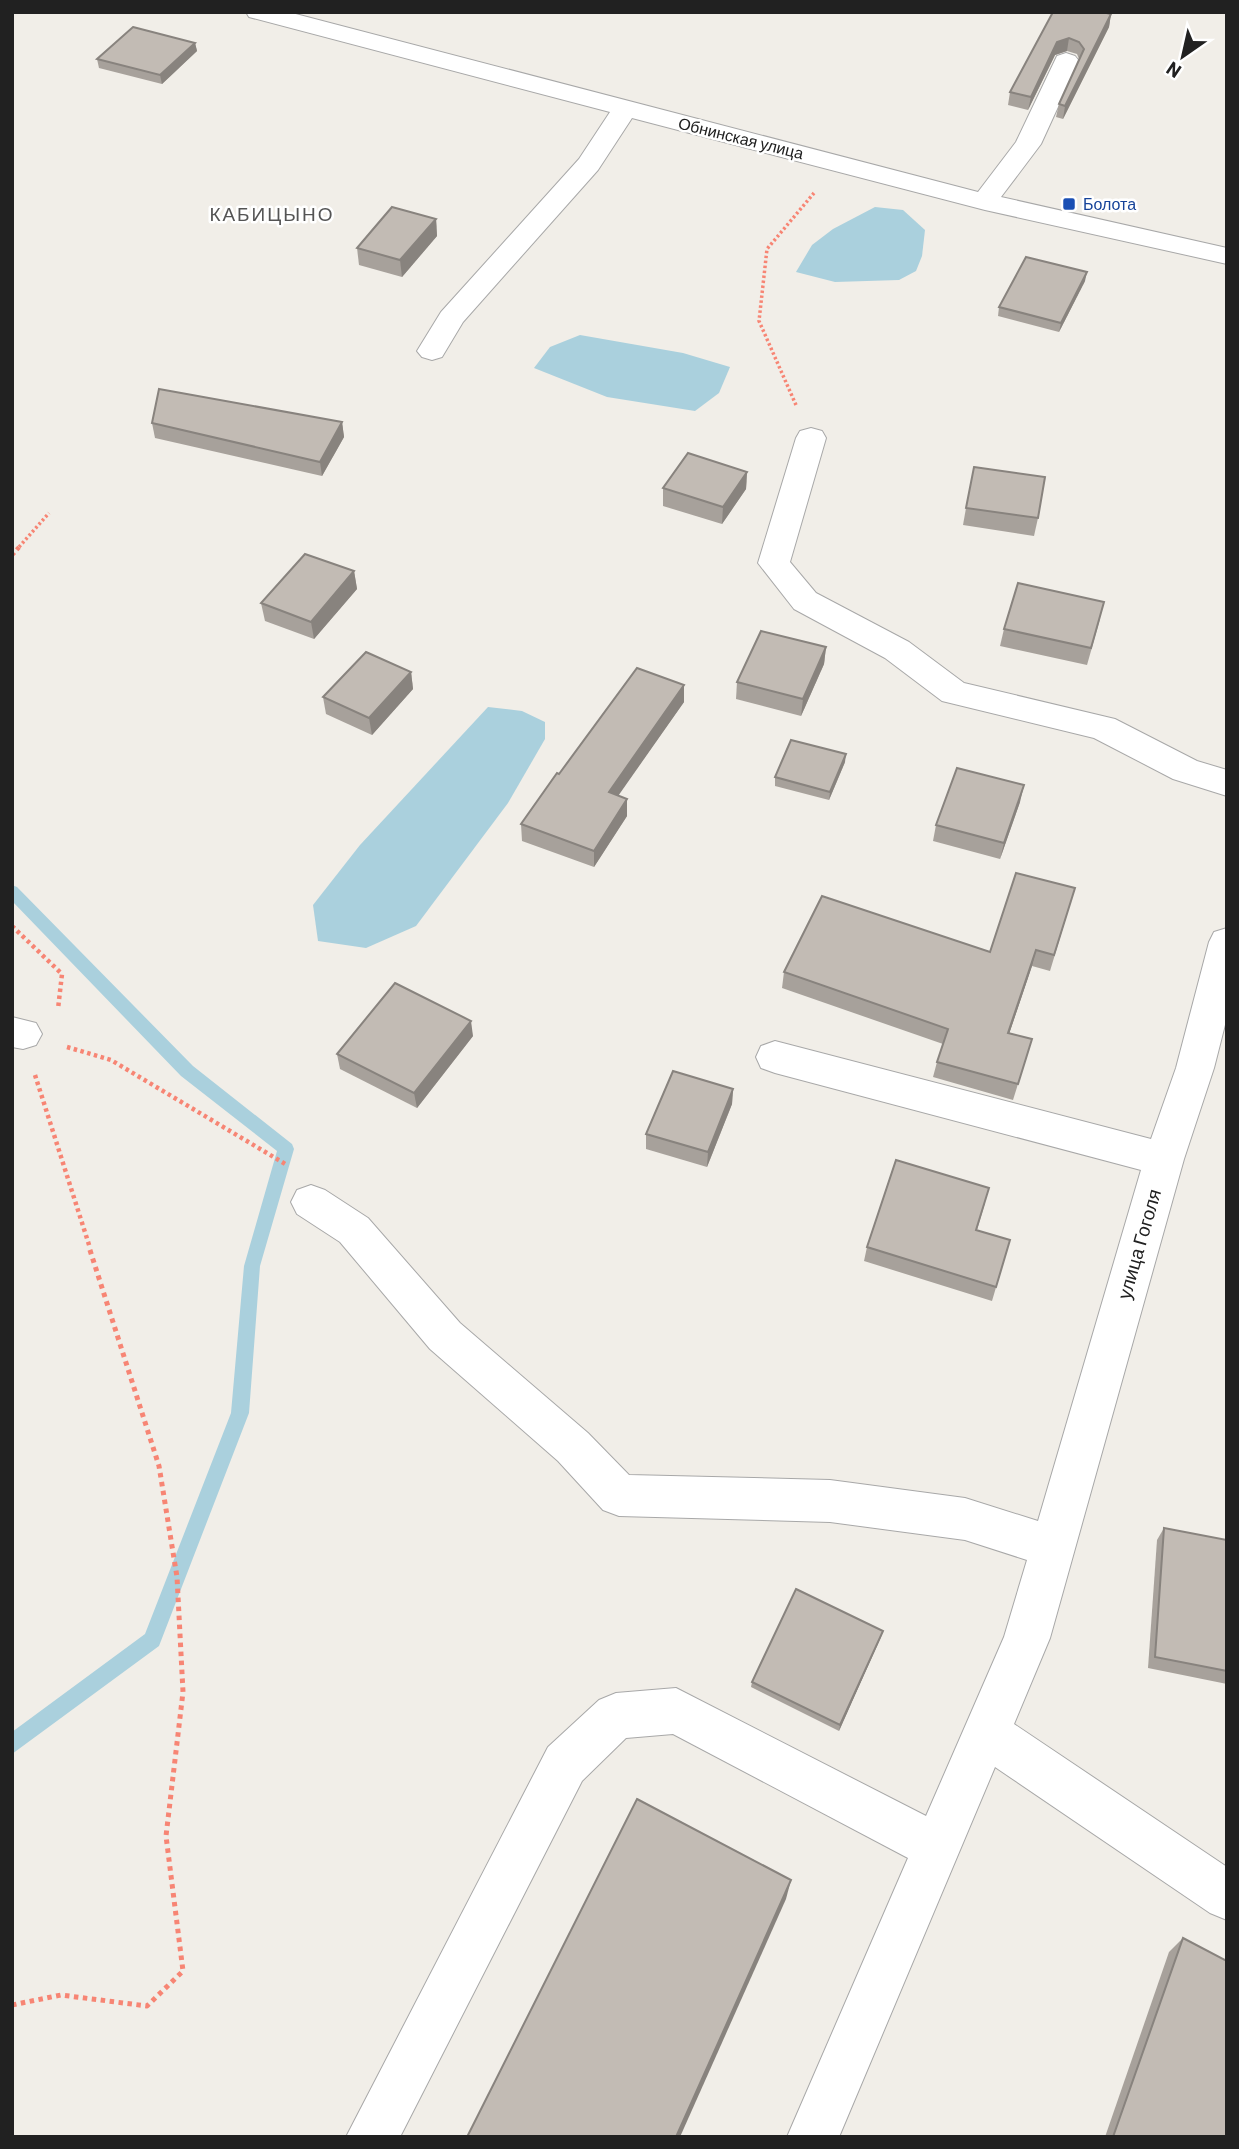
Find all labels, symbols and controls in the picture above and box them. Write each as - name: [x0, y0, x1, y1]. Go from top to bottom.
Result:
- north arrow: [1148, 21, 1218, 91]
- text: N: [1162, 57, 1185, 84]
- street label: Обнинская улица: [677, 113, 806, 162]
- place label: Болота: [1083, 194, 1136, 213]
- marker: Болота: [1061, 196, 1077, 212]
- district label: КАБИЦЫНО: [209, 202, 335, 225]
- street label: улица Гоголя: [1112, 1186, 1165, 1302]

